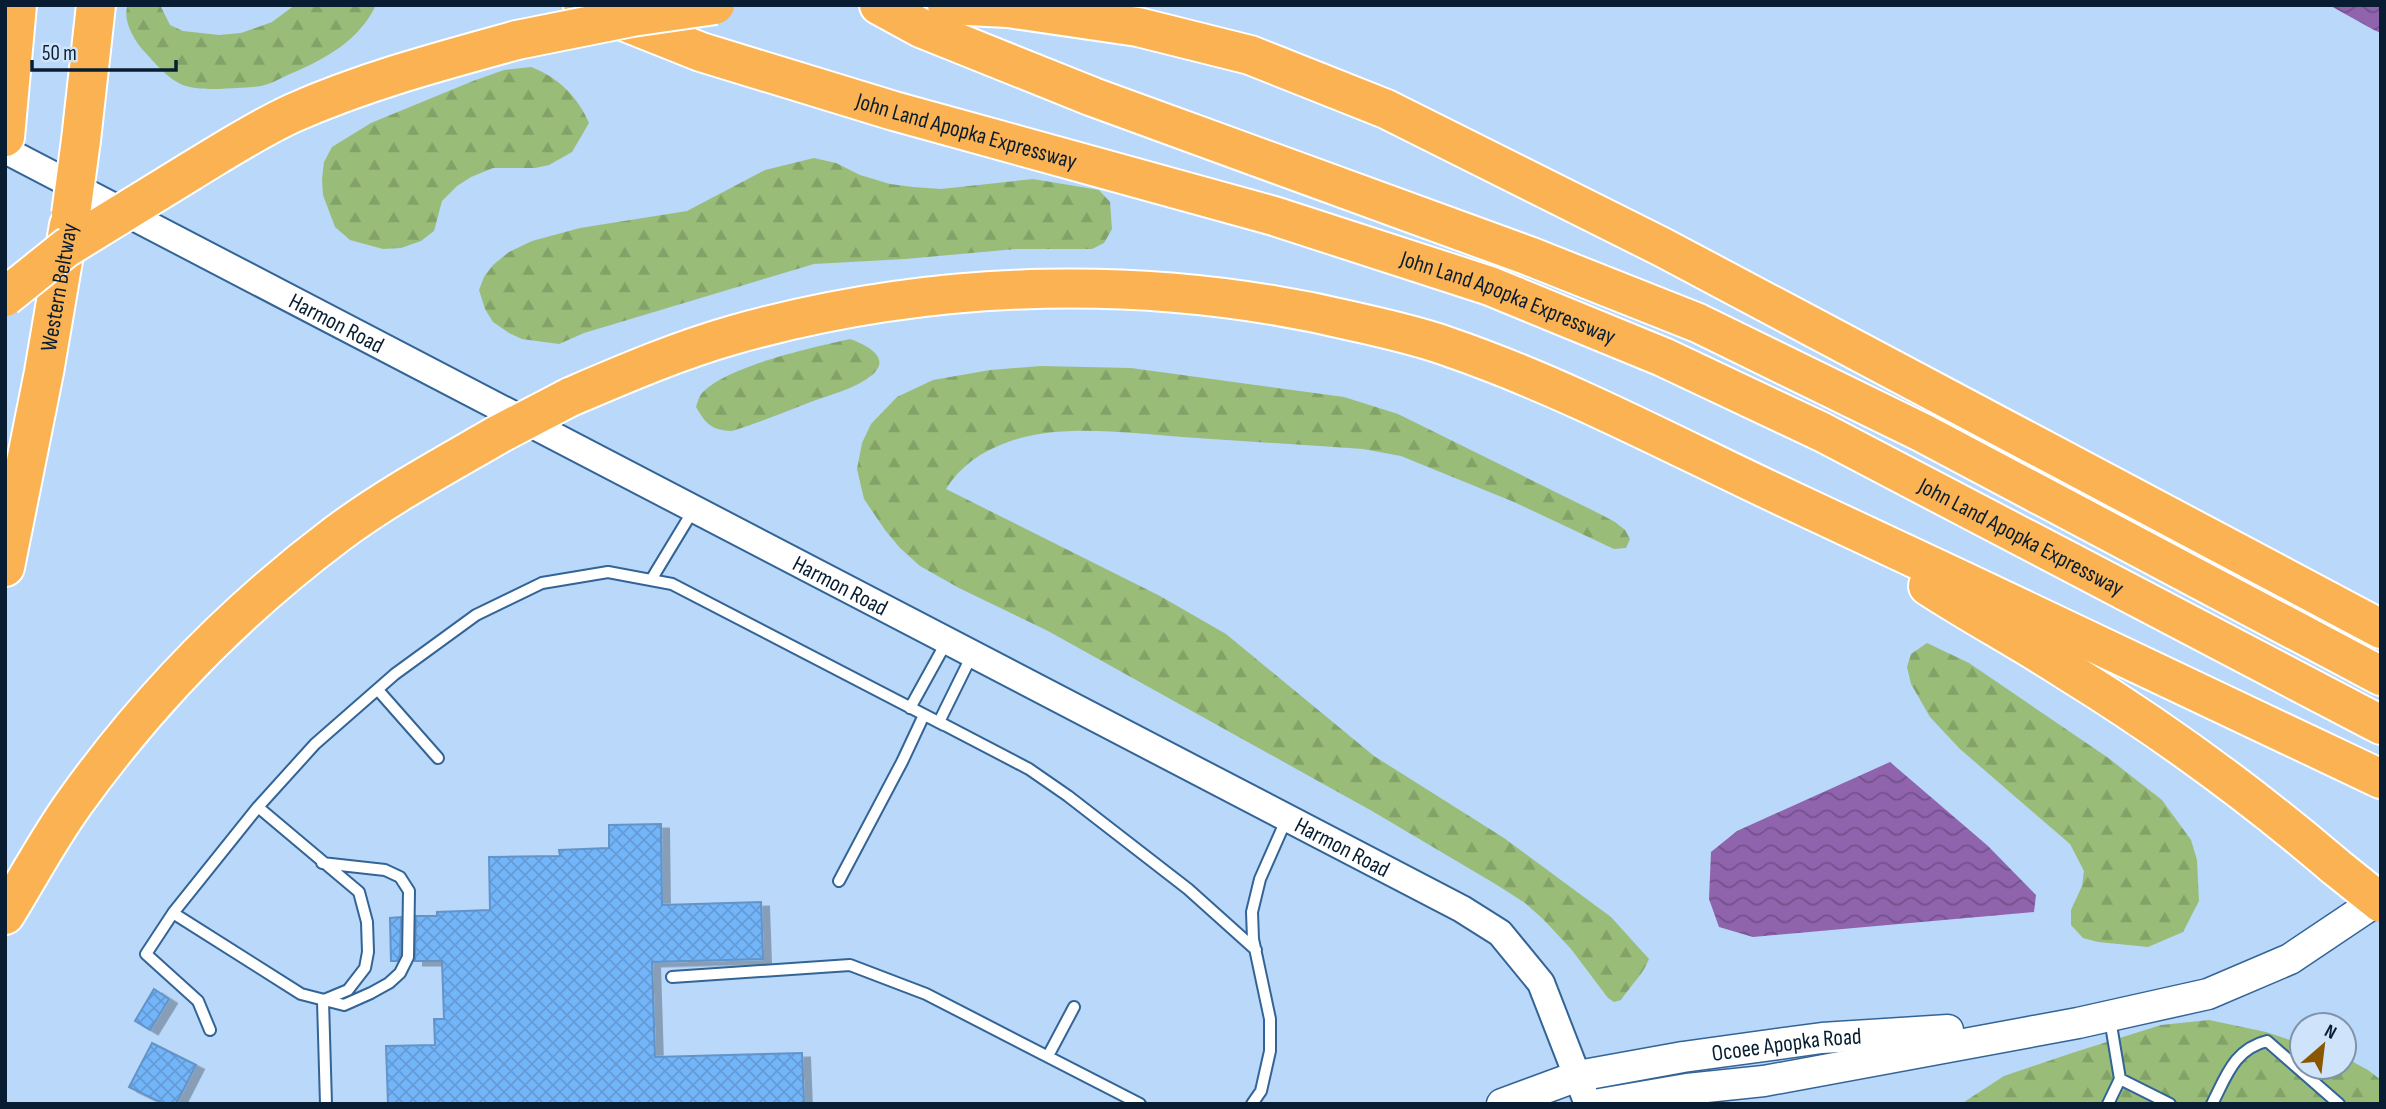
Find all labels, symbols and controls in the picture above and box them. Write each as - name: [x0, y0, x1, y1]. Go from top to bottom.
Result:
- scale bar: [32, 28, 175, 72]
- text: 50 m: [42, 41, 77, 66]
- street label: John Land Apopka Expressway: [852, 87, 1080, 176]
- street label: Western Beltway: [35, 221, 84, 353]
- street label: John Land Apopka Expressway: [1396, 245, 1620, 351]
- street label: Harmon Road: [284, 287, 389, 360]
- street label: John Land Apopka Expressway: [1913, 472, 2128, 603]
- street label: Harmon Road: [788, 550, 892, 622]
- street label: Harmon Road: [1290, 811, 1394, 884]
- north arrow: [2288, 1011, 2358, 1081]
- text: N: [2320, 1020, 2340, 1045]
- street label: Ocoee Apopka Road: [1710, 1023, 1862, 1068]

